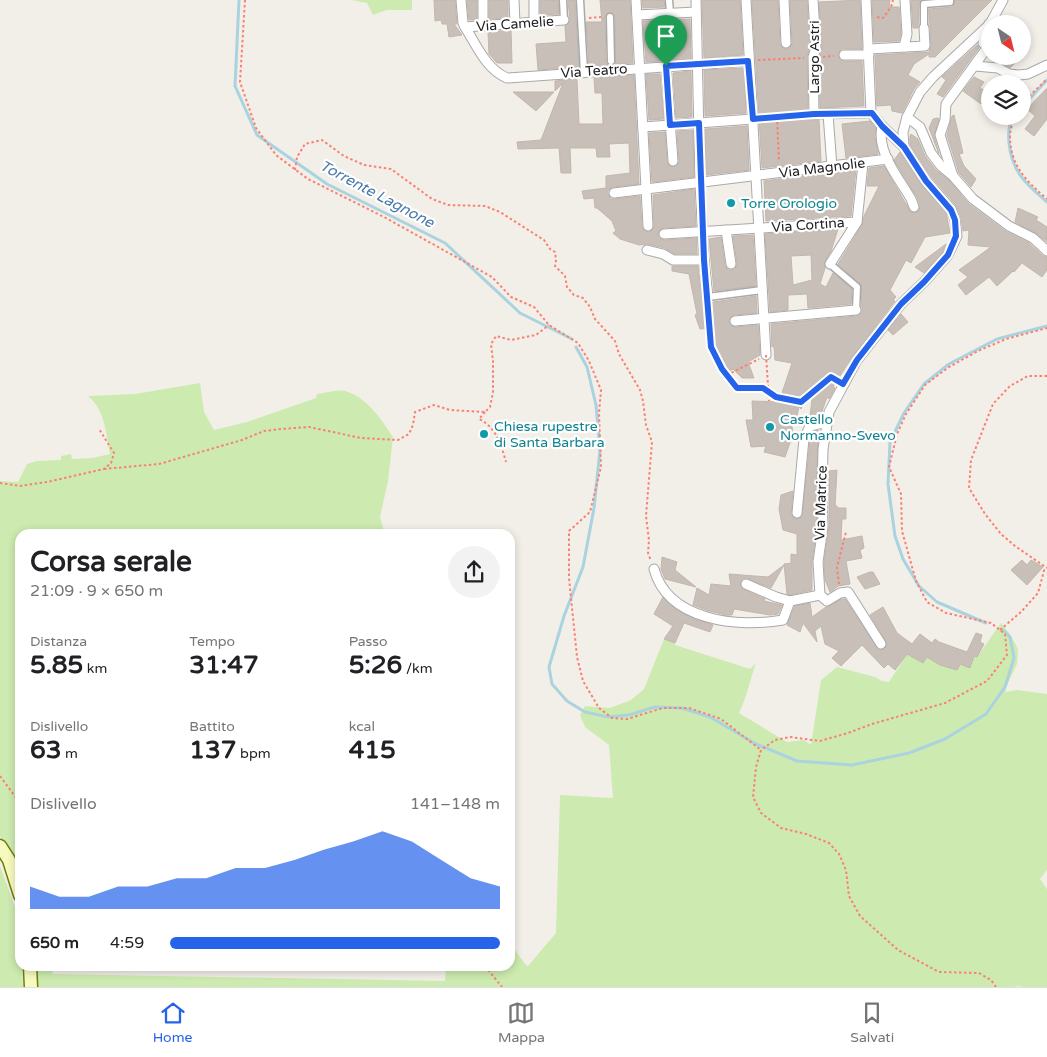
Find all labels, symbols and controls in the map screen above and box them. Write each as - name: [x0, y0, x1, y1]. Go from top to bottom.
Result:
- street label: Via Camelie: [476, 13, 554, 35]
- pin: [645, 15, 687, 66]
- north arrow: [981, 15, 1031, 65]
- map controls: [981, 15, 1031, 125]
- street label: Largo Astri: [806, 20, 823, 94]
- icon: arrive: [652, 22, 680, 50]
- street label: Via Teatro: [560, 60, 628, 82]
- button: layers: [981, 75, 1031, 125]
- street label: Via Magnolie: [778, 154, 866, 182]
- water label: Torrente Lagnone: [317, 156, 438, 232]
- place label: Torre Orologio: [741, 195, 837, 212]
- marker: Torre Orologio: [725, 197, 737, 209]
- street label: Via Cortina: [771, 214, 845, 236]
- place label: Castello Normanno-Svevo: [780, 411, 896, 444]
- place label: Chiesa rupestre di Santa Barbara: [494, 418, 605, 451]
- marker: Castello Normanno-Svevo: [764, 421, 776, 433]
- marker: Chiesa rupestre di Santa Barbara: [478, 428, 490, 440]
- street label: Via Matrice: [811, 465, 831, 541]
- text: Corsa serale: [30, 545, 192, 579]
- button: share: [448, 546, 500, 598]
- text: 21:09 · 9 × 650 m: [30, 581, 163, 601]
- text: Distanza: [30, 633, 87, 650]
- text: Tempo: [189, 633, 235, 650]
- text: Passo: [349, 633, 388, 650]
- text: 5.85: [30, 650, 83, 680]
- text: 31:47: [189, 650, 259, 680]
- text: 5:26: [349, 650, 402, 680]
- text: km: [83, 660, 107, 677]
- text: /km: [402, 660, 433, 677]
- text: Dislivello: [30, 718, 88, 735]
- text: Battito: [189, 718, 235, 735]
- text: kcal: [349, 718, 375, 735]
- text: 63: [30, 735, 61, 765]
- text: 137: [189, 735, 236, 765]
- text: 415: [349, 735, 396, 765]
- text: m: [61, 745, 78, 762]
- text: bpm: [236, 745, 271, 762]
- text: Dislivello: [30, 794, 97, 814]
- text: 141–148 m: [410, 794, 500, 814]
- text: 650 m: [30, 933, 79, 953]
- text: 4:59: [110, 933, 144, 953]
- tab: Home: [153, 999, 192, 1046]
- tab: Mappa: [498, 999, 545, 1046]
- tab: Salvati: [850, 999, 894, 1046]

